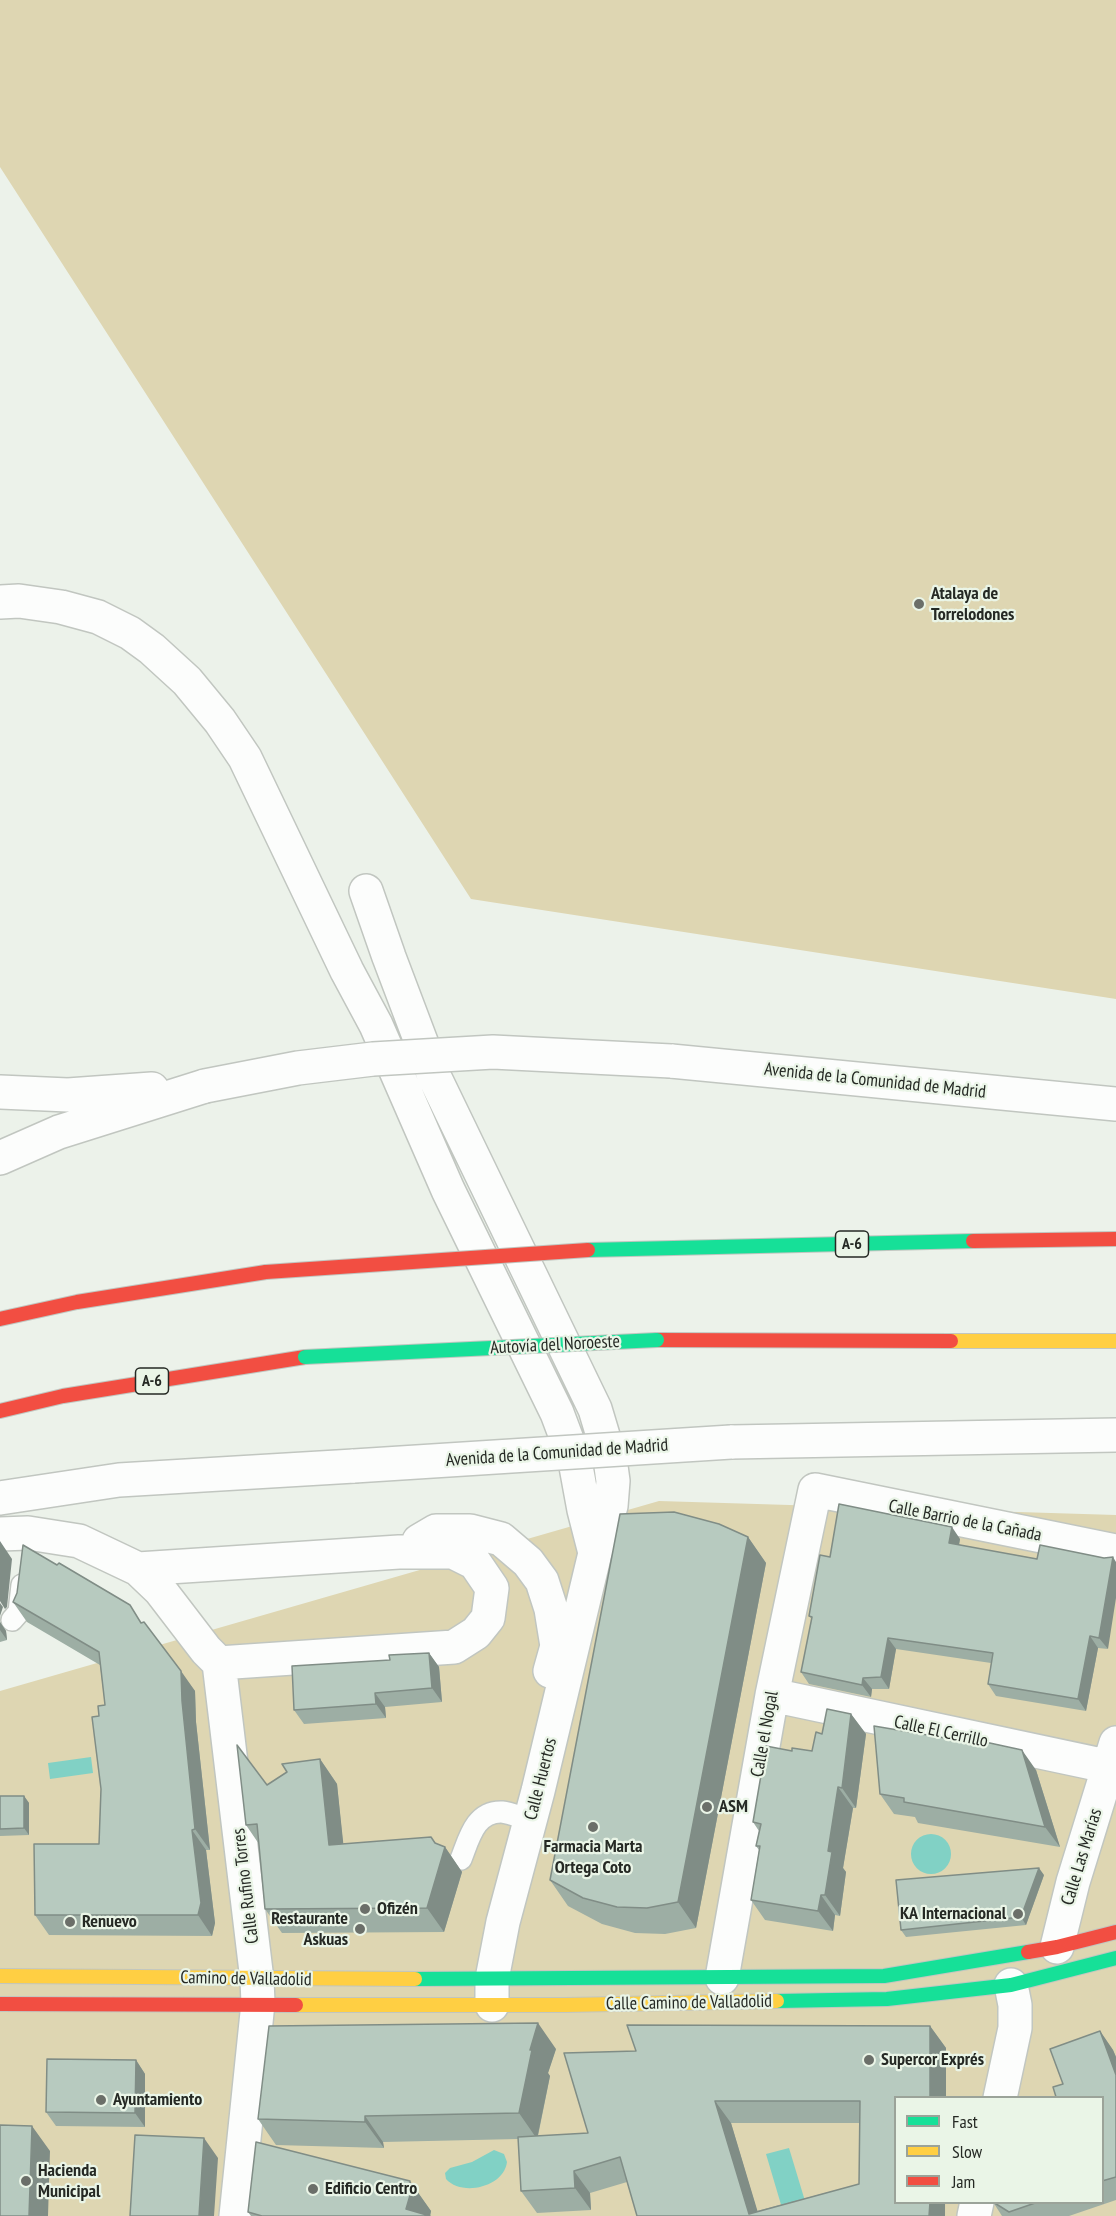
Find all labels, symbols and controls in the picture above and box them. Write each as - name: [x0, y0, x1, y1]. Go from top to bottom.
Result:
- place label: Atalaya de Torrelodones: [931, 583, 1014, 626]
- marker: Atalaya de Torrelodones: [912, 597, 926, 611]
- street label: Avenida de la Comunidad de Madrid: [763, 1059, 987, 1103]
- road number: A-6: [836, 1231, 868, 1257]
- street label: Autovía del Noroeste: [490, 1331, 620, 1359]
- road number: A-6: [136, 1368, 168, 1394]
- street label: Avenida de la Comunidad de Madrid: [445, 1434, 669, 1472]
- street label: Calle Barrio de la Cañada: [887, 1496, 1043, 1546]
- street label: Calle el Nogal: [747, 1689, 783, 1779]
- street label: Calle El Cerrillo: [892, 1711, 990, 1753]
- street label: Calle Huertos: [520, 1736, 562, 1822]
- place label: ASM: [719, 1796, 748, 1818]
- marker: ASM: [700, 1800, 714, 1814]
- street label: Calle Las Marías: [1057, 1806, 1107, 1908]
- marker: Farmacia Marta Ortega Coto: [586, 1820, 600, 1834]
- street label: Calle Rufino Torres: [228, 1827, 264, 1945]
- place label: Farmacia Marta Ortega Coto: [544, 1836, 642, 1878]
- place label: Ofizén: [377, 1898, 418, 1920]
- marker: Ofizén: [358, 1902, 372, 1916]
- place label: KA Internacional: [900, 1903, 1006, 1925]
- marker: KA Internacional: [1011, 1907, 1025, 1921]
- place label: Restaurante Askuas: [271, 1908, 348, 1950]
- place label: Renuevo: [82, 1911, 137, 1933]
- marker: Renuevo: [63, 1915, 77, 1929]
- marker: Restaurante Askuas: [353, 1922, 367, 1936]
- street label: Camino de Valladolid: [180, 1967, 312, 1991]
- street label: Calle Camino de Valladolid: [606, 1991, 772, 2015]
- place label: Supercor Exprés: [881, 2049, 984, 2071]
- marker: Supercor Exprés: [862, 2053, 876, 2067]
- place label: Ayuntamiento: [113, 2089, 202, 2111]
- marker: Ayuntamiento: [94, 2093, 108, 2107]
- legend: [894, 2096, 1104, 2204]
- text: Fast: [952, 2110, 978, 2133]
- text: Slow: [952, 2140, 982, 2163]
- place label: Hacienda Municipal: [38, 2160, 100, 2202]
- text: Jam: [952, 2170, 975, 2193]
- marker: Hacienda Municipal: [19, 2174, 33, 2188]
- place label: Edificio Centro: [325, 2178, 417, 2200]
- marker: Edificio Centro: [306, 2182, 320, 2196]

